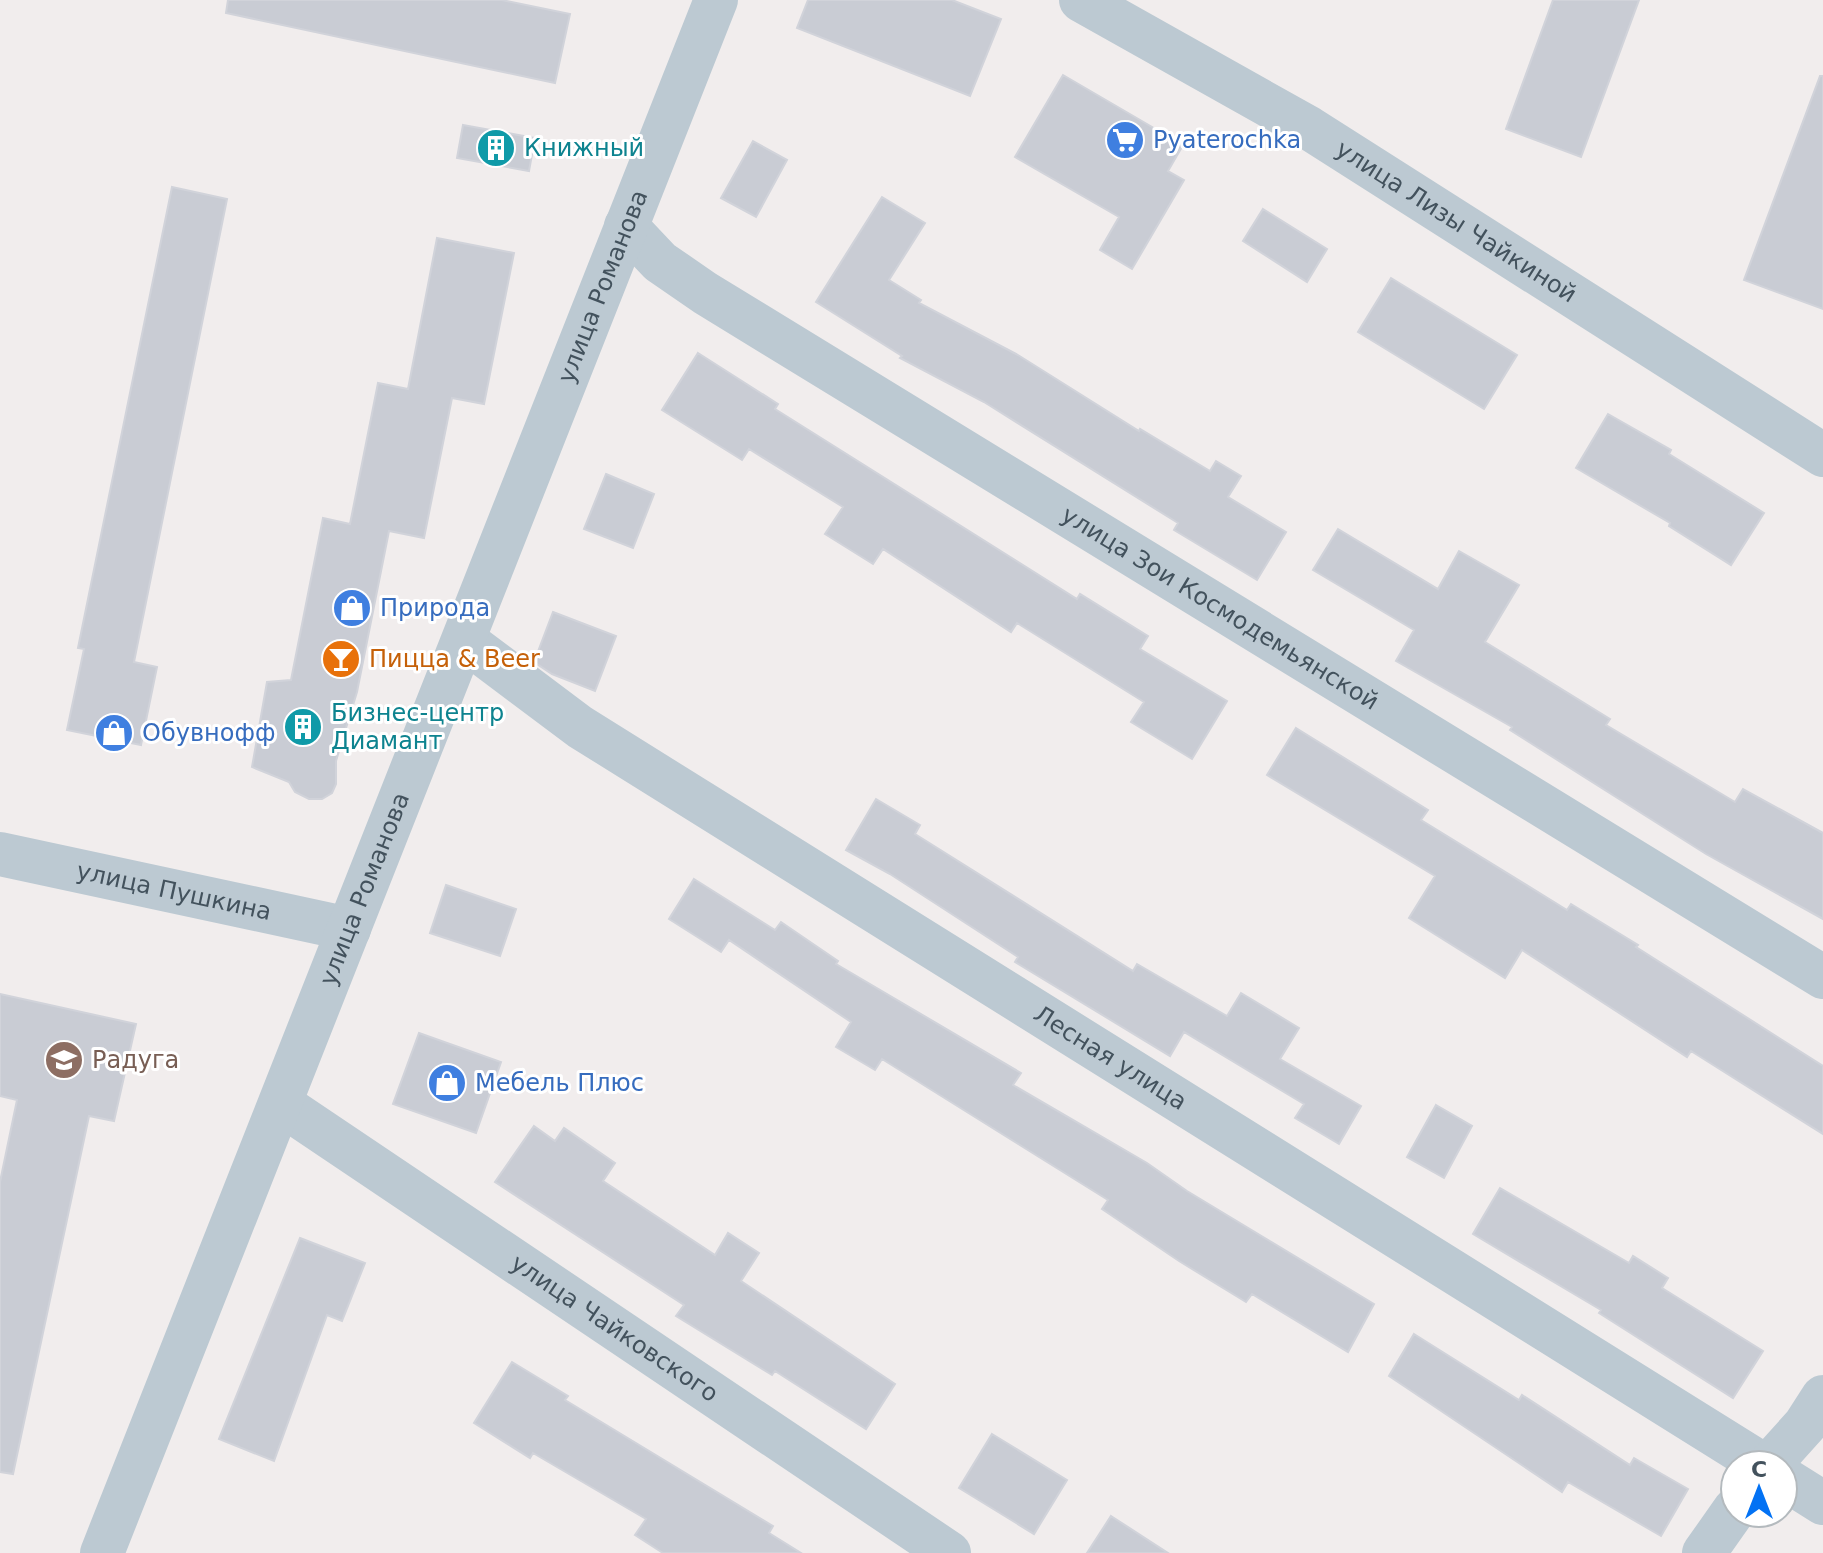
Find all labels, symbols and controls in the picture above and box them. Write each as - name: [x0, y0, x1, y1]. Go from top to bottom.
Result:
- supermarket icon: Pyaterochka: [1104, 119, 1146, 161]
- place label: Pyaterochka: [1153, 126, 1301, 154]
- building icon: Книжный: [475, 127, 517, 169]
- place label: Книжный: [524, 134, 644, 162]
- street label: улица Лизы Чайкиной: [1331, 135, 1582, 309]
- street label: улица Романова: [552, 186, 653, 387]
- street label: улица Зои Космодемьянской: [1056, 501, 1384, 716]
- shop icon: Природа: [331, 587, 373, 629]
- place label: Природа: [380, 594, 490, 622]
- bar icon: Пицца & Beer: [320, 638, 362, 680]
- place label: Пицца & Beer: [369, 645, 540, 673]
- place label: Бизнес-центр Диамант: [331, 699, 504, 755]
- building icon: Бизнес-центр Диамант: [282, 706, 324, 748]
- shop icon: Обувнофф: [93, 712, 135, 754]
- place label: Обувнофф: [142, 719, 275, 747]
- street label: улица Романова: [314, 788, 415, 990]
- street label: улица Пушкина: [74, 857, 274, 926]
- street label: Лесная улица: [1029, 1000, 1192, 1116]
- school or university icon: Радуга: [43, 1039, 85, 1081]
- place label: Радуга: [92, 1046, 179, 1074]
- shop icon: Мебель Плюс: [426, 1062, 468, 1104]
- place label: Мебель Плюс: [475, 1069, 644, 1097]
- street label: улица Чайковского: [506, 1249, 724, 1408]
- north arrow: [1719, 1449, 1799, 1529]
- text: С: [1751, 1457, 1767, 1482]

